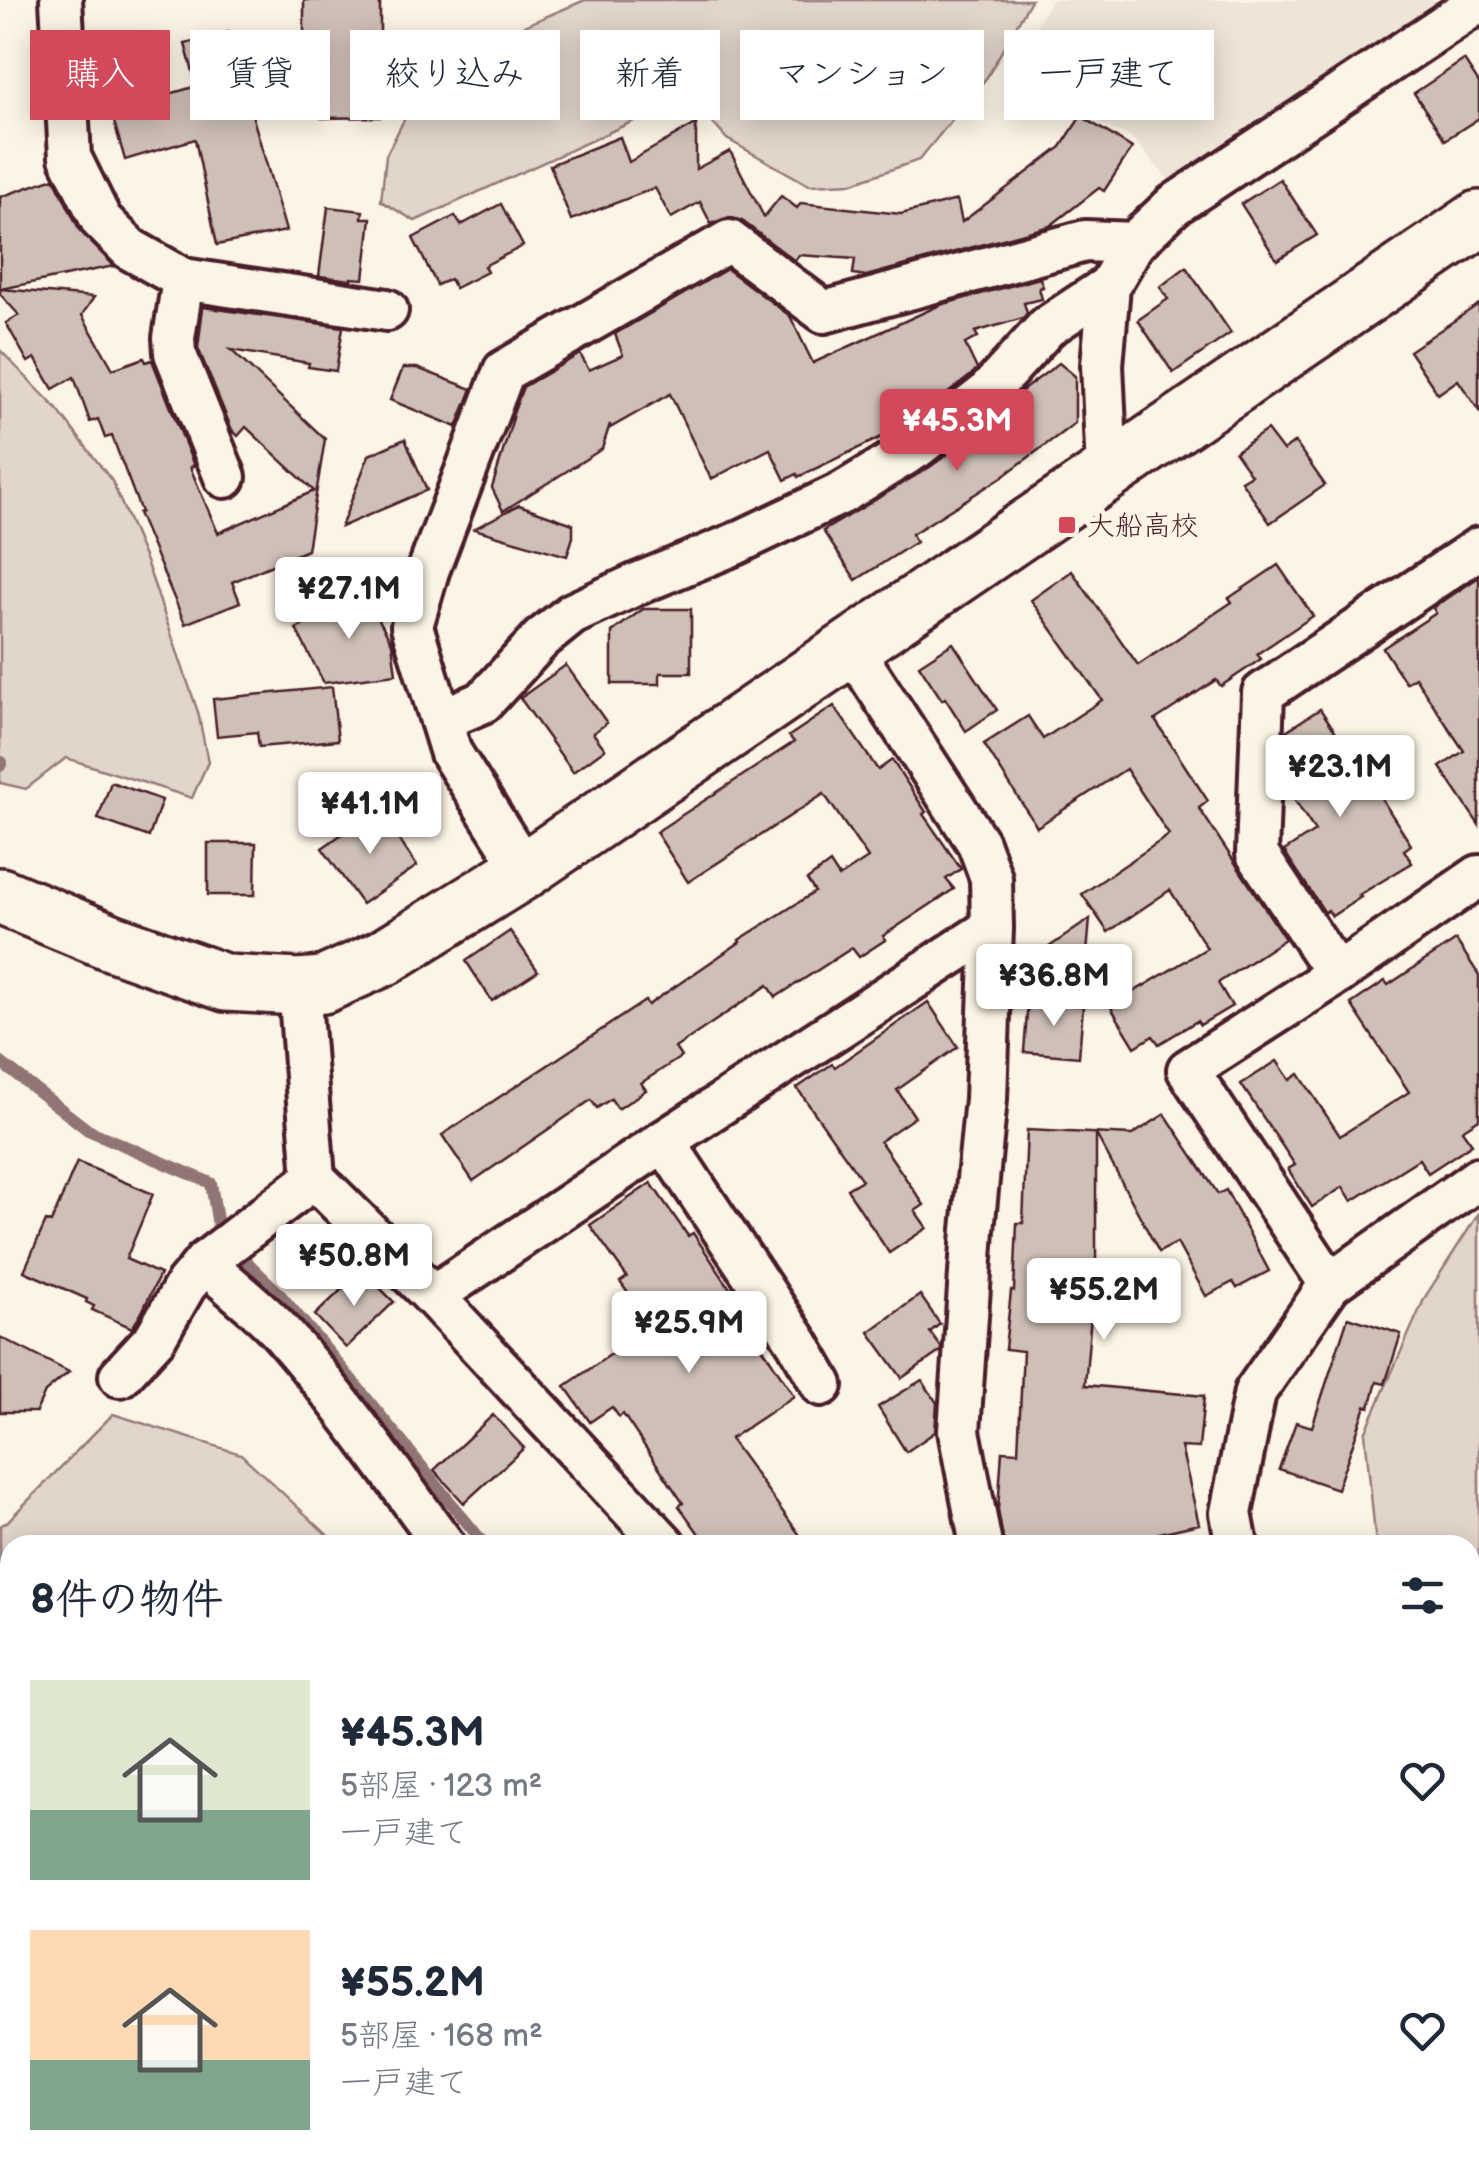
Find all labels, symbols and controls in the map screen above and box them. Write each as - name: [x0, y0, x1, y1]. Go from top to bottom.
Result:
- chip: 購入: [30, 30, 170, 120]
- chip: 賃貸: [190, 30, 330, 120]
- chip: 絞り込み: [350, 30, 560, 120]
- chip: 新着: [580, 30, 720, 120]
- chip: マンション: [740, 30, 984, 120]
- chip: 一戸建て: [1004, 30, 1214, 120]
- pin: ¥45.3M: [876, 389, 1038, 474]
- text: ¥45.3M: [902, 402, 1012, 441]
- place label: 大船高校: [1087, 510, 1199, 543]
- marker: 大船高校: [1056, 514, 1078, 536]
- pin: ¥27.1M: [268, 557, 430, 642]
- text: ¥27.1M: [297, 570, 401, 609]
- pin: ¥23.1M: [1259, 735, 1421, 820]
- text: ¥23.1M: [1288, 748, 1392, 787]
- pin: ¥41.1M: [289, 772, 451, 857]
- text: ¥41.1M: [320, 785, 420, 824]
- pin: ¥36.8M: [973, 944, 1135, 1029]
- text: ¥36.8M: [998, 957, 1110, 996]
- pin: ¥50.8M: [273, 1224, 435, 1309]
- text: ¥50.8M: [298, 1237, 410, 1276]
- pin: ¥55.2M: [1023, 1258, 1185, 1343]
- text: ¥55.2M: [1049, 1271, 1159, 1310]
- pin: ¥25.9M: [608, 1291, 770, 1376]
- text: ¥25.9M: [634, 1304, 744, 1343]
- icon: filters: [1395, 1568, 1450, 1623]
- text: 8件の物件: [30, 1575, 223, 1626]
- text: ¥45.3M: [340, 1708, 485, 1759]
- icon: home: [110, 1720, 230, 1840]
- icon: heart: [1395, 1753, 1450, 1808]
- text: 5部屋 · 123 m²: [340, 1767, 542, 1806]
- text: 一戸建て: [340, 1814, 468, 1853]
- text: ¥55.2M: [340, 1958, 485, 2009]
- icon: home: [110, 1970, 230, 2090]
- icon: heart: [1395, 2003, 1450, 2058]
- text: 5部屋 · 168 m²: [340, 2017, 543, 2056]
- text: 一戸建て: [340, 2064, 468, 2103]

